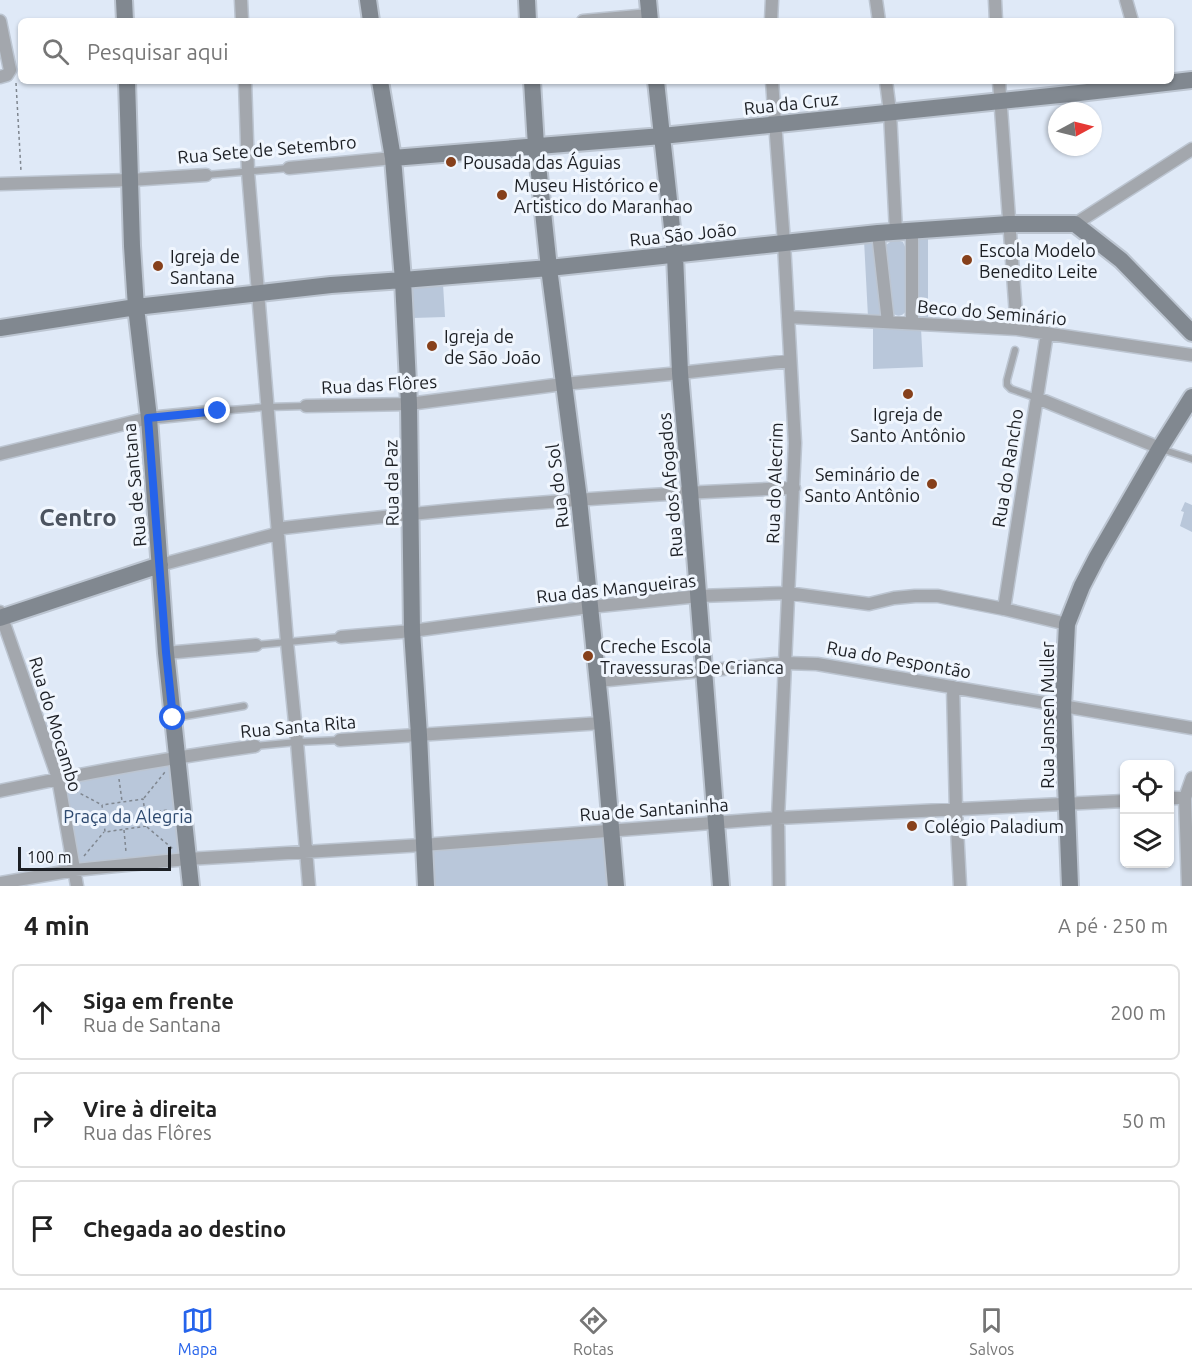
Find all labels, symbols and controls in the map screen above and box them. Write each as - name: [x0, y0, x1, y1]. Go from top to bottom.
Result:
- search box: [18, 18, 1174, 84]
- icon: search: [39, 35, 72, 68]
- text: Pesquisar aqui: [87, 39, 229, 64]
- street label: Rua da Cruz: [743, 88, 839, 118]
- north arrow: [1048, 102, 1102, 156]
- street label: Rua Sete de Setembro: [177, 131, 357, 167]
- place label: Pousada das Águias: [463, 151, 621, 172]
- marker: Pousada das Águias: [444, 155, 458, 169]
- place label: Museu Histórico e Artistico do Maranhao: [514, 175, 693, 216]
- marker: Museu Histórico e Artistico do Maranhao: [495, 188, 509, 202]
- street label: Rua São João: [629, 218, 737, 250]
- place label: Escola Modelo Benedito Leite: [979, 240, 1098, 281]
- place label: Igreja de Santana: [170, 246, 240, 287]
- marker: Escola Modelo Benedito Leite: [960, 253, 974, 267]
- marker: Igreja de Santana: [151, 259, 165, 273]
- street label: Beco do Seminário: [916, 295, 1068, 329]
- place label: Igreja de de São João: [444, 326, 541, 367]
- marker: Igreja de de São João: [425, 339, 439, 353]
- street label: Rua das Flôres: [321, 371, 438, 397]
- marker: Igreja de Santo Antônio: [901, 387, 915, 401]
- route end: [204, 397, 230, 423]
- place label: Igreja de Santo Antônio: [850, 404, 966, 445]
- street label: Rua do Rancho: [988, 407, 1026, 529]
- street label: Rua dos Afogados: [654, 412, 686, 558]
- street label: Rua de Santana: [119, 422, 149, 548]
- street label: Rua do Alecrim: [762, 422, 786, 544]
- street label: Rua da Paz: [380, 439, 402, 527]
- street label: Rua do Sol: [542, 442, 572, 529]
- place label: Seminário de Santo Antônio: [805, 464, 920, 505]
- marker: Seminário de Santo Antônio: [925, 477, 939, 491]
- district label: Centro: [39, 504, 117, 531]
- street label: Rua das Mangueiras: [535, 570, 697, 606]
- place label: Creche Escola Travessuras De Crianca: [600, 636, 784, 677]
- street label: Rua do Pespontão: [825, 636, 973, 682]
- street label: Rua Jansen Muller: [1037, 641, 1057, 789]
- marker: Creche Escola Travessuras De Crianca: [581, 649, 595, 663]
- street label: Rua do Mocambo: [26, 654, 86, 794]
- route start: [159, 704, 185, 730]
- street label: Rua Santa Rita: [239, 711, 357, 741]
- map controls: [1120, 760, 1174, 868]
- button: locate: [1120, 760, 1174, 814]
- street label: Rua de Santaninha: [579, 794, 729, 824]
- park label: Praça da Alegria: [63, 806, 193, 826]
- button: layers: [1120, 814, 1174, 868]
- place label: Colégio Paladium: [924, 816, 1064, 836]
- marker: Colégio Paladium: [905, 819, 919, 833]
- scale bar: [18, 844, 171, 872]
- text: 100 m: [27, 848, 72, 866]
- text: 4 min: [24, 911, 90, 940]
- text: A pé · 250 m: [1058, 914, 1168, 937]
- text: Siga em frente: [83, 988, 234, 1013]
- icon: ahead: [26, 996, 59, 1029]
- text: 200 m: [1110, 1001, 1166, 1024]
- text: Rua de Santana: [83, 1013, 221, 1036]
- text: Vire à direita: [83, 1096, 217, 1121]
- icon: right: [26, 1104, 59, 1137]
- text: 50 m: [1122, 1109, 1166, 1132]
- text: Rua das Flôres: [83, 1121, 212, 1144]
- icon: arrive: [26, 1212, 59, 1245]
- text: Chegada ao destino: [83, 1216, 286, 1241]
- tab: Mapa: [178, 1304, 217, 1358]
- tab: Rotas: [573, 1304, 614, 1358]
- tab: Salvos: [969, 1304, 1014, 1358]

